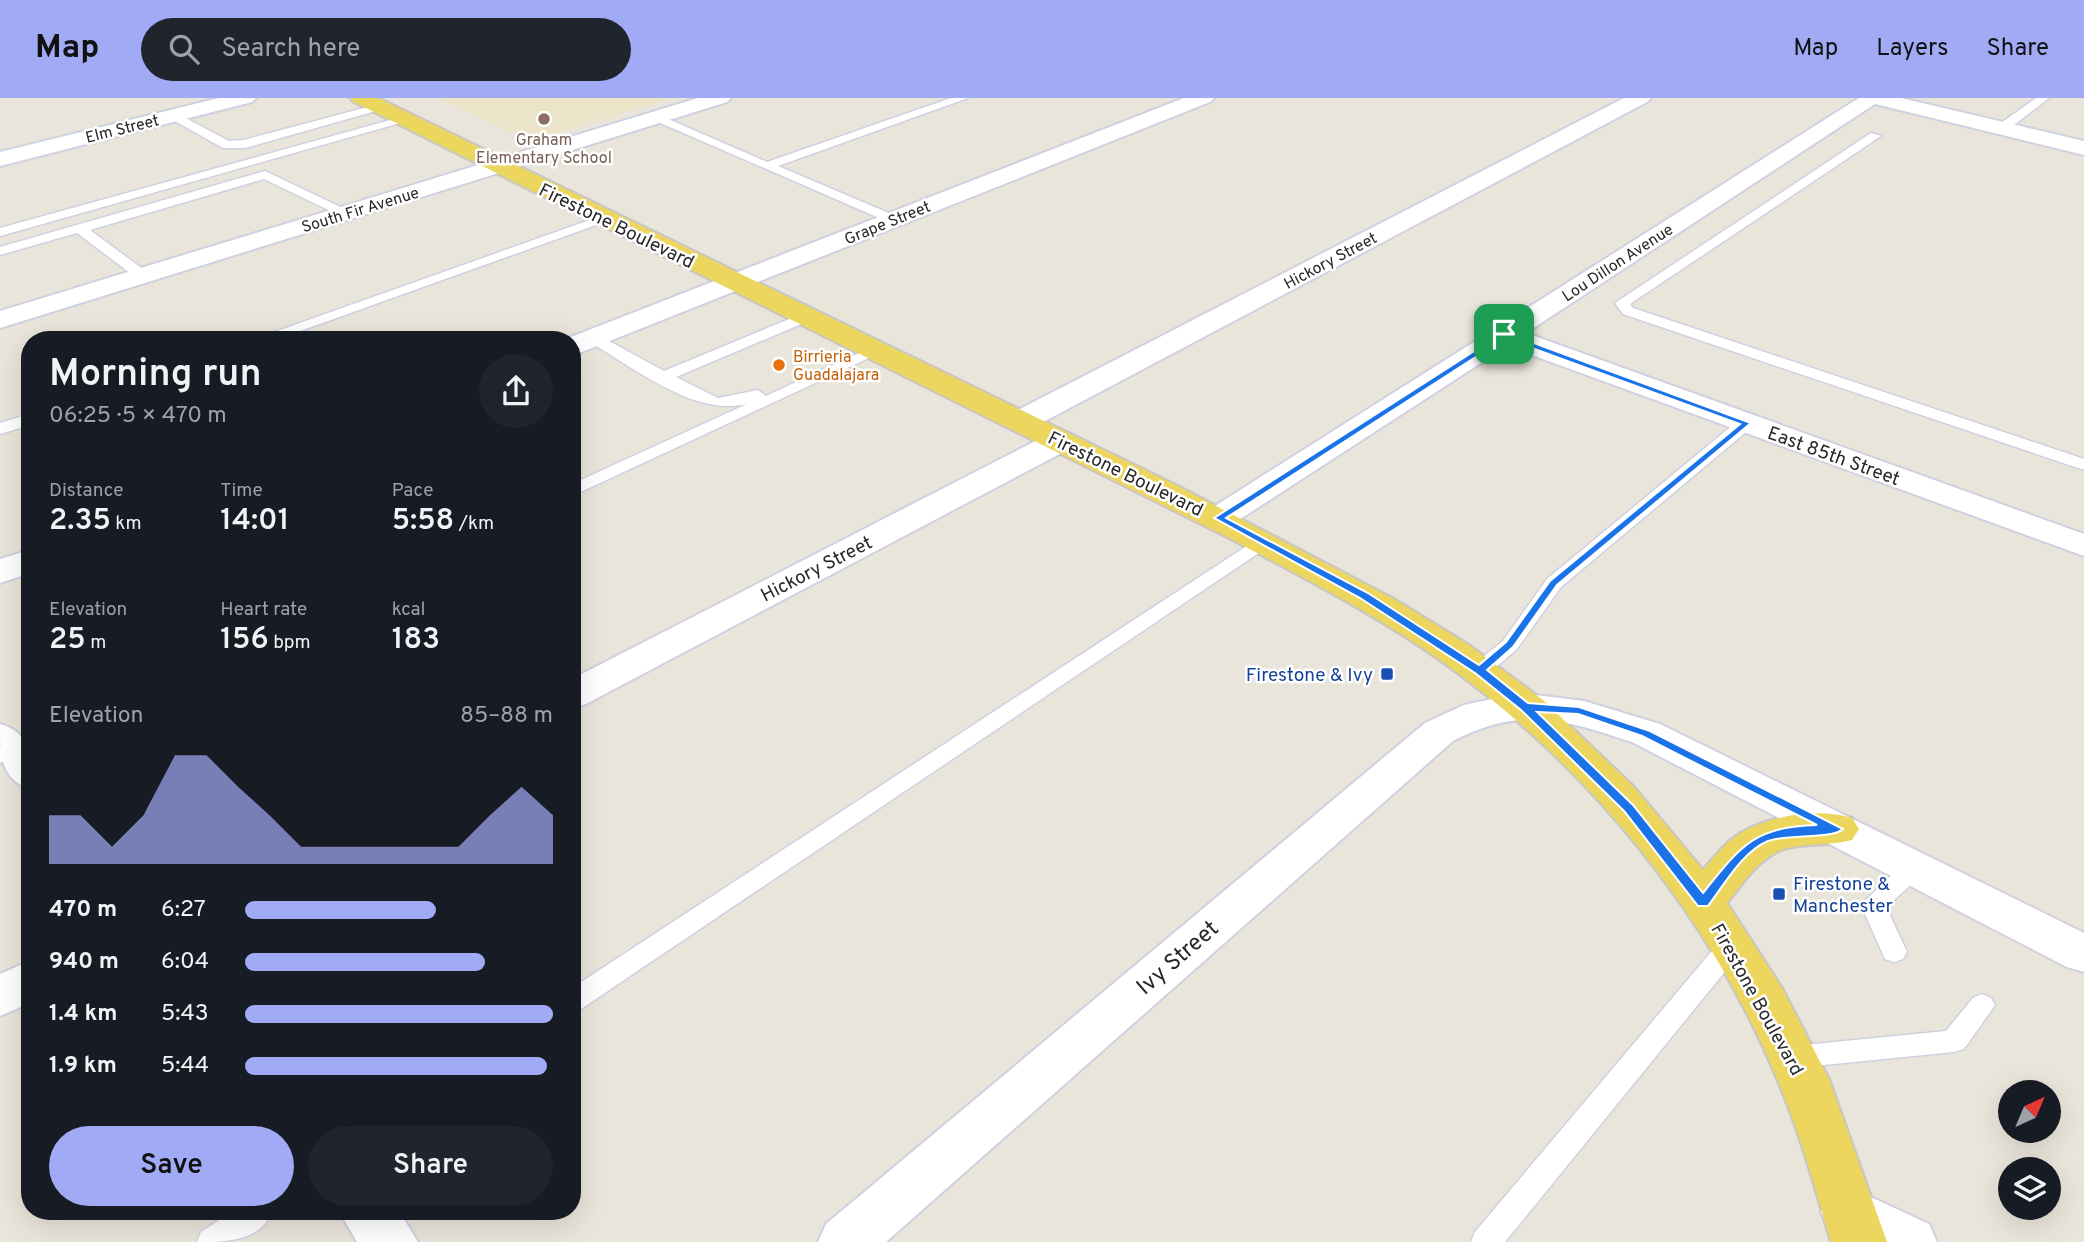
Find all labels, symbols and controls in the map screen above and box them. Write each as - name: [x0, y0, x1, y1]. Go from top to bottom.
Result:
- search box: [141, 18, 631, 81]
- text: Map: [35, 28, 99, 70]
- icon: search: [165, 30, 203, 68]
- text: Search here: [221, 33, 360, 66]
- text: Map: [1793, 34, 1838, 64]
- text: Layers: [1876, 34, 1948, 64]
- text: Share: [1986, 34, 2049, 64]
- street label: Elm Street: [84, 111, 161, 149]
- marker: Graham Elementary School: [536, 111, 552, 127]
- place label: Graham Elementary School: [476, 131, 612, 169]
- street label: Firestone Boulevard: [534, 179, 698, 275]
- street label: South Fir Avenue: [300, 184, 422, 238]
- street label: Grape Street: [842, 197, 934, 250]
- street label: Lou Dillon Avenue: [1559, 220, 1677, 307]
- street label: Hickory Street: [1281, 229, 1381, 295]
- pin: [1474, 304, 1534, 364]
- icon: arrive: [1485, 315, 1523, 353]
- place label: Birrieria Guadalajara: [793, 348, 879, 386]
- text: Morning run: [49, 351, 262, 400]
- button: share: [479, 354, 553, 428]
- marker: Birrieria Guadalajara: [771, 357, 787, 373]
- text: 06:25 · 5 × 470 m: [49, 402, 227, 431]
- street label: East 85th Street: [1764, 422, 1903, 492]
- street label: Firestone Boulevard: [1043, 427, 1207, 523]
- text: Distance: [49, 479, 124, 503]
- text: Time: [220, 479, 263, 503]
- text: Pace: [392, 479, 433, 503]
- text: 2.35: [49, 503, 111, 540]
- text: 14:01: [220, 503, 289, 540]
- text: 5:58: [392, 503, 454, 540]
- text: km: [111, 512, 142, 536]
- text: /km: [454, 512, 494, 536]
- street label: Hickory Street: [757, 531, 877, 608]
- text: Elevation: [49, 598, 127, 622]
- text: Heart rate: [220, 598, 307, 622]
- text: kcal: [392, 598, 425, 622]
- text: 25: [49, 622, 86, 659]
- text: 156: [220, 622, 269, 659]
- text: 183: [392, 622, 440, 659]
- text: m: [86, 631, 106, 655]
- text: bpm: [269, 631, 311, 655]
- place label: Firestone & Ivy: [1246, 664, 1373, 688]
- marker: Firestone & Ivy: [1379, 666, 1395, 682]
- text: Elevation: [49, 702, 144, 731]
- text: 85–88 m: [460, 702, 553, 731]
- place label: Firestone & Manchester: [1793, 873, 1894, 919]
- marker: Firestone & Manchester: [1771, 886, 1787, 902]
- text: 470 m: [49, 896, 117, 925]
- text: 6:27: [161, 896, 206, 925]
- street label: Ivy Street: [1131, 915, 1226, 1003]
- street label: Firestone Boulevard: [1704, 920, 1808, 1080]
- text: 940 m: [49, 948, 119, 977]
- text: 6:04: [161, 948, 209, 977]
- text: 1.4 km: [49, 1000, 117, 1029]
- text: 5:43: [161, 1000, 209, 1029]
- text: 1.9 km: [49, 1052, 117, 1081]
- text: 5:44: [161, 1052, 209, 1081]
- north arrow: [1998, 1080, 2062, 1143]
- map controls: [1998, 1080, 2061, 1220]
- button: Save: [49, 1126, 294, 1206]
- button: Share: [308, 1126, 553, 1206]
- button: layers: [1998, 1157, 2061, 1220]

